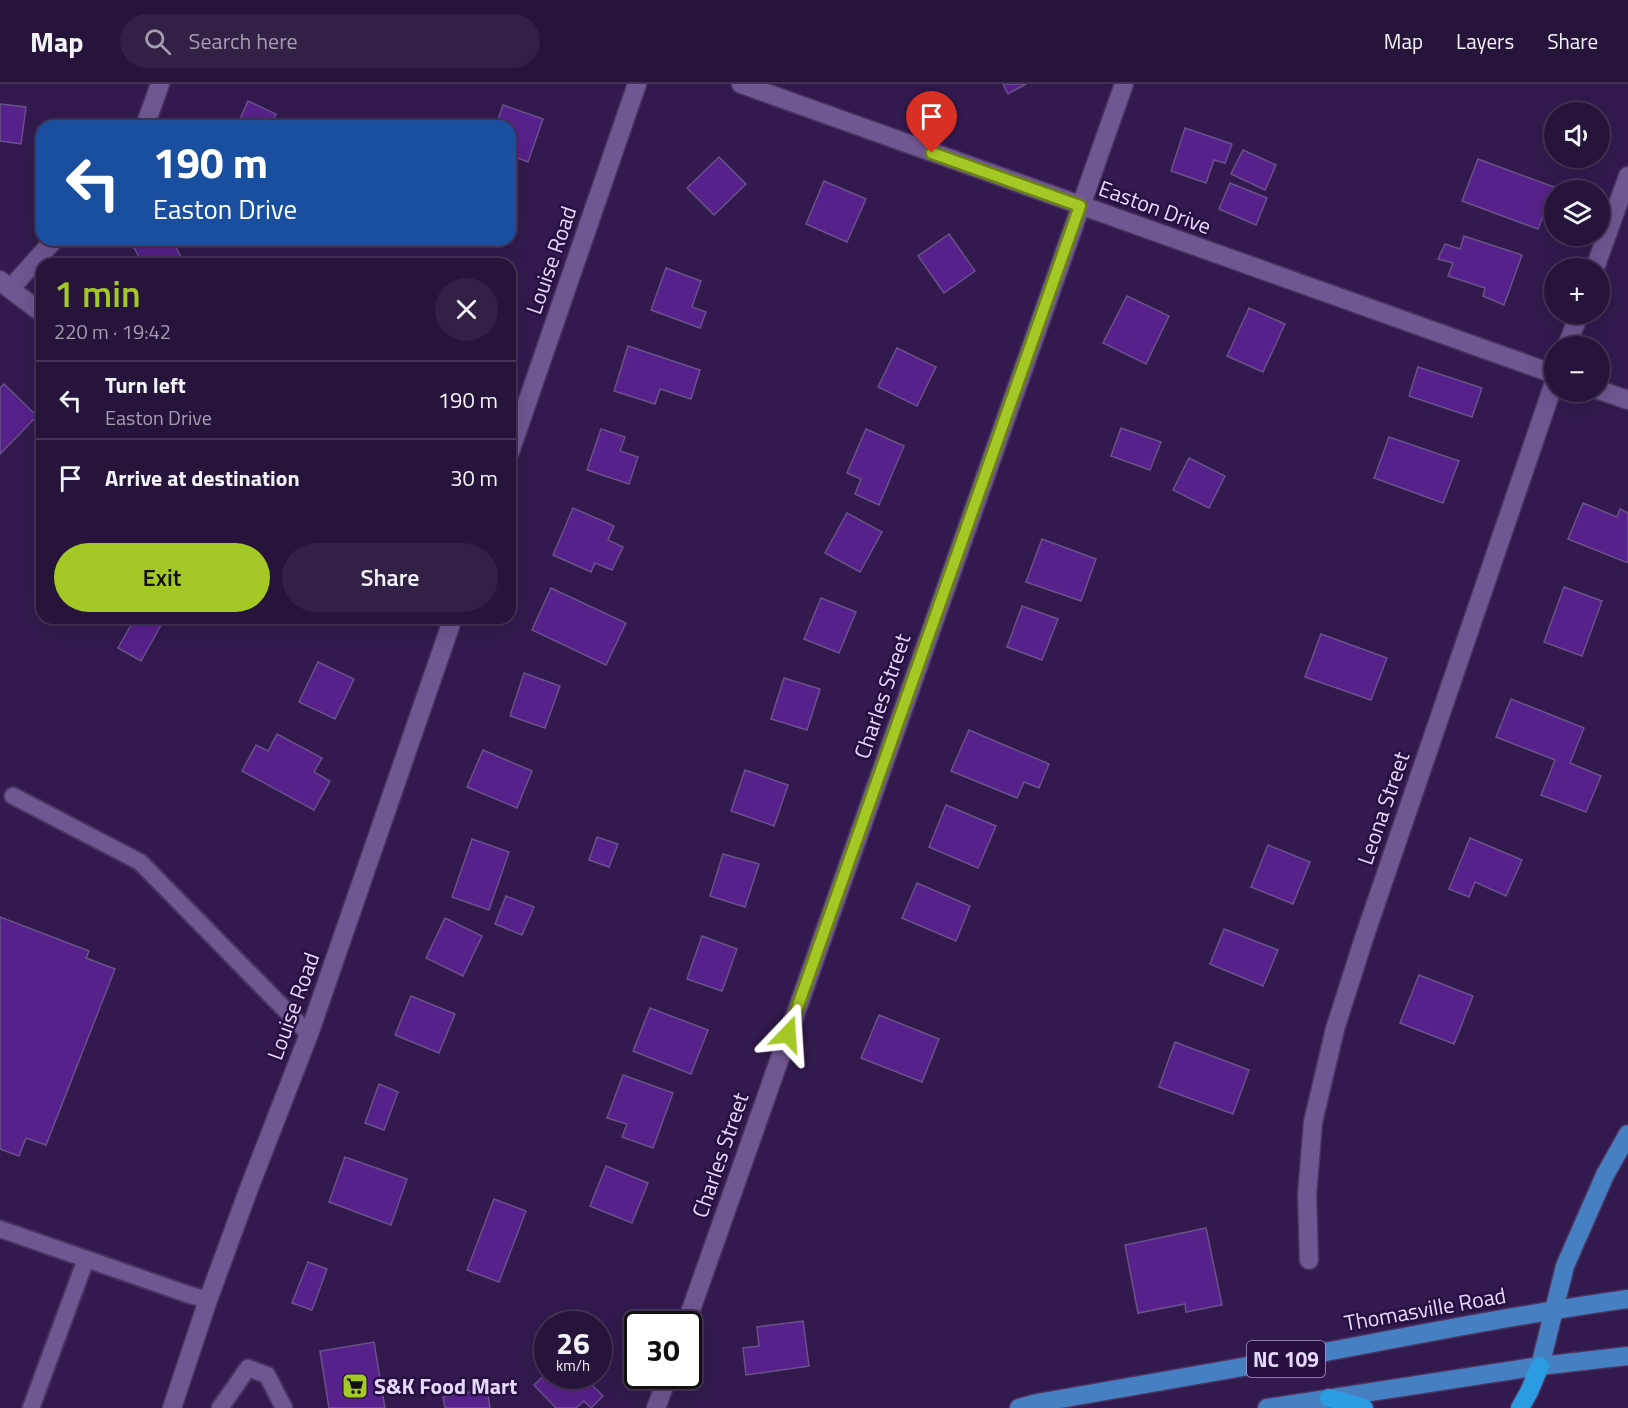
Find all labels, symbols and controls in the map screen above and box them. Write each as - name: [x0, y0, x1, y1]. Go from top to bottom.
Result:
- search box: [120, 14, 540, 68]
- text: Map: [30, 20, 84, 63]
- text: Search here: [189, 24, 298, 58]
- icon: search: [141, 25, 174, 58]
- text: Map: [1384, 25, 1423, 57]
- text: Layers: [1456, 25, 1514, 57]
- text: Share: [1547, 25, 1598, 57]
- pin: [906, 91, 957, 153]
- icon: arrive: [915, 100, 948, 133]
- map controls: [1544, 102, 1610, 402]
- button: sound: [1544, 102, 1610, 168]
- text: 190 m: [153, 130, 268, 194]
- icon: left: [54, 144, 132, 222]
- street label: Easton Drive: [1094, 171, 1216, 243]
- button: layers: [1544, 180, 1610, 246]
- text: Easton Drive: [153, 188, 297, 229]
- street label: Louise Road: [517, 201, 585, 319]
- button: +: [1544, 258, 1610, 324]
- text: 1 min: [54, 266, 141, 321]
- button: close: [435, 278, 498, 341]
- text: 220 m · 19:42: [54, 316, 171, 347]
- button: −: [1544, 336, 1610, 402]
- text: Turn left: [105, 368, 186, 402]
- text: 190 m: [438, 383, 498, 417]
- icon: left: [54, 384, 87, 417]
- text: Easton Drive: [105, 402, 212, 433]
- text: Arrive at destination: [105, 461, 300, 495]
- text: 30 m: [450, 461, 498, 495]
- icon: arrive: [54, 462, 87, 495]
- button: Exit: [54, 543, 270, 612]
- button: Share: [282, 543, 498, 612]
- street label: Charles Street: [845, 629, 919, 763]
- street label: Leona Street: [1348, 747, 1418, 869]
- street label: Louise Road: [258, 947, 328, 1065]
- position arrow: [756, 1002, 820, 1066]
- street label: Charles Street: [683, 1088, 757, 1222]
- street label: Thomasville Road: [1341, 1278, 1509, 1340]
- speed limit sign: 30: [624, 1311, 702, 1389]
- text: 26: [556, 1320, 590, 1366]
- road number: NC 109: [1247, 1341, 1325, 1377]
- text: km/h: [556, 1354, 590, 1377]
- place label: S&K Food Mart: [374, 1369, 517, 1403]
- supermarket icon: S&K Food Mart: [340, 1371, 370, 1401]

